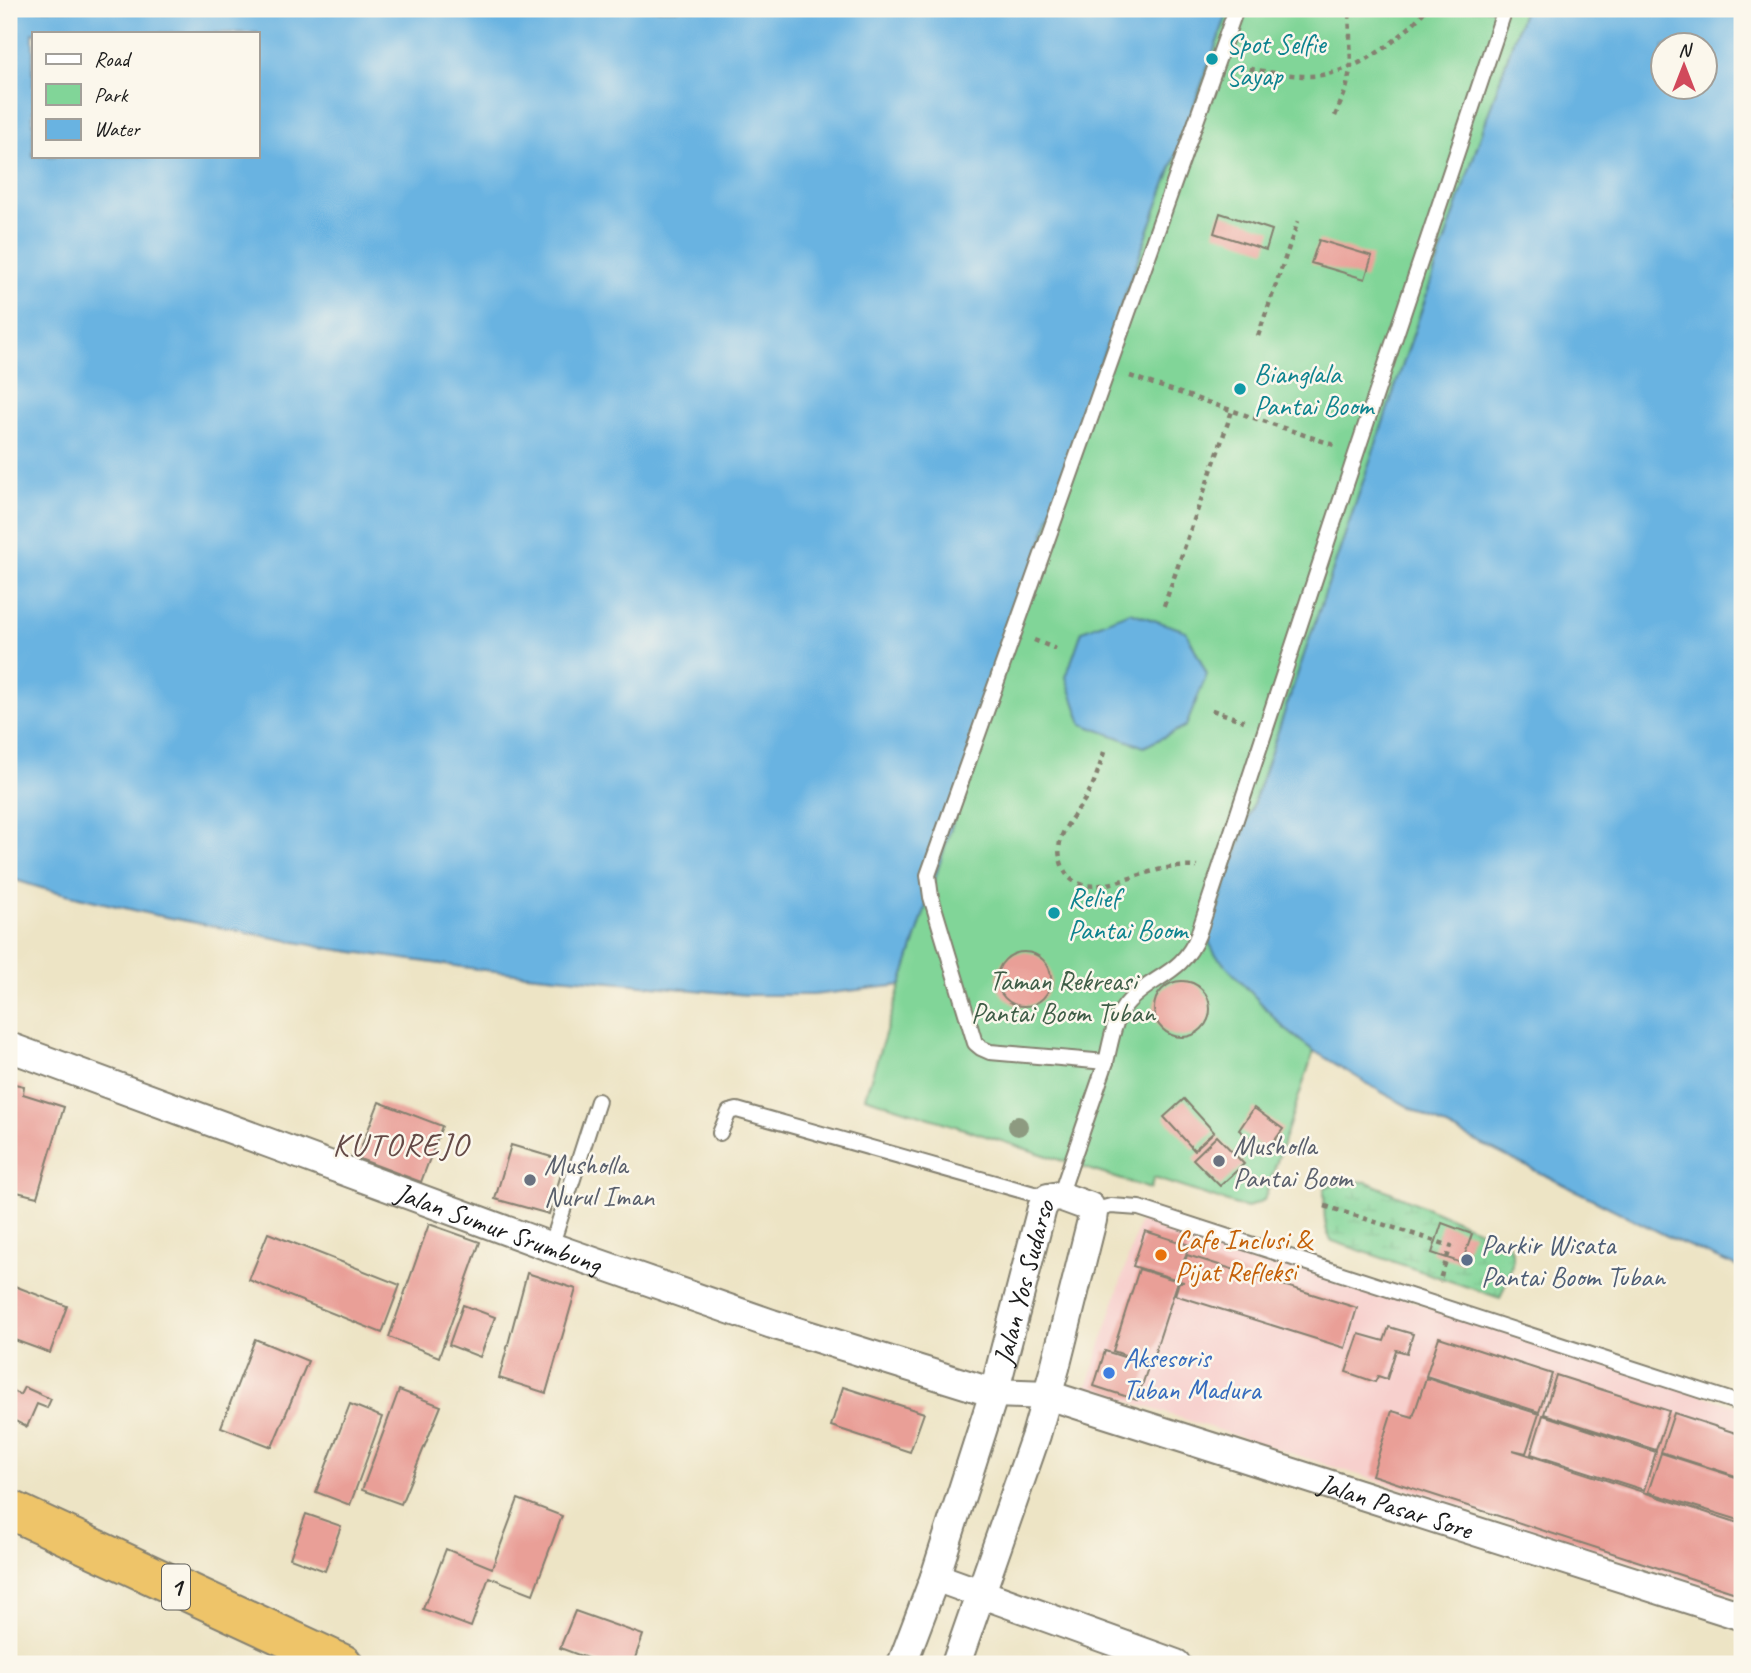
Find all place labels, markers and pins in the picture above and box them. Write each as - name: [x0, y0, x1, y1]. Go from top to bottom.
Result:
- place label: Spot Selfie Sayap: [1226, 26, 1327, 93]
- marker: Spot Selfie Sayap: [1204, 51, 1220, 67]
- place label: Bianglala Pantai Boom: [1254, 356, 1376, 423]
- marker: Bianglala Pantai Boom: [1232, 381, 1248, 397]
- place label: Relief Pantai Boom: [1068, 880, 1190, 947]
- marker: Relief Pantai Boom: [1046, 905, 1062, 921]
- place label: Musholla Pantai Boom: [1233, 1128, 1355, 1195]
- place label: Musholla Nurul Iman: [544, 1147, 655, 1214]
- marker: Musholla Pantai Boom: [1211, 1153, 1227, 1169]
- marker: Musholla Nurul Iman: [522, 1172, 538, 1188]
- place label: Cafe Inclusi & Pijat Refleksi: [1175, 1222, 1314, 1289]
- place label: Parkir Wisata Pantai Boom Tuban: [1481, 1227, 1666, 1294]
- marker: Cafe Inclusi & Pijat Refleksi: [1153, 1247, 1169, 1263]
- marker: Parkir Wisata Pantai Boom Tuban: [1459, 1252, 1475, 1268]
- place label: Aksesoris Tuban Madura: [1123, 1340, 1262, 1407]
- marker: Aksesoris Tuban Madura: [1101, 1365, 1117, 1381]

